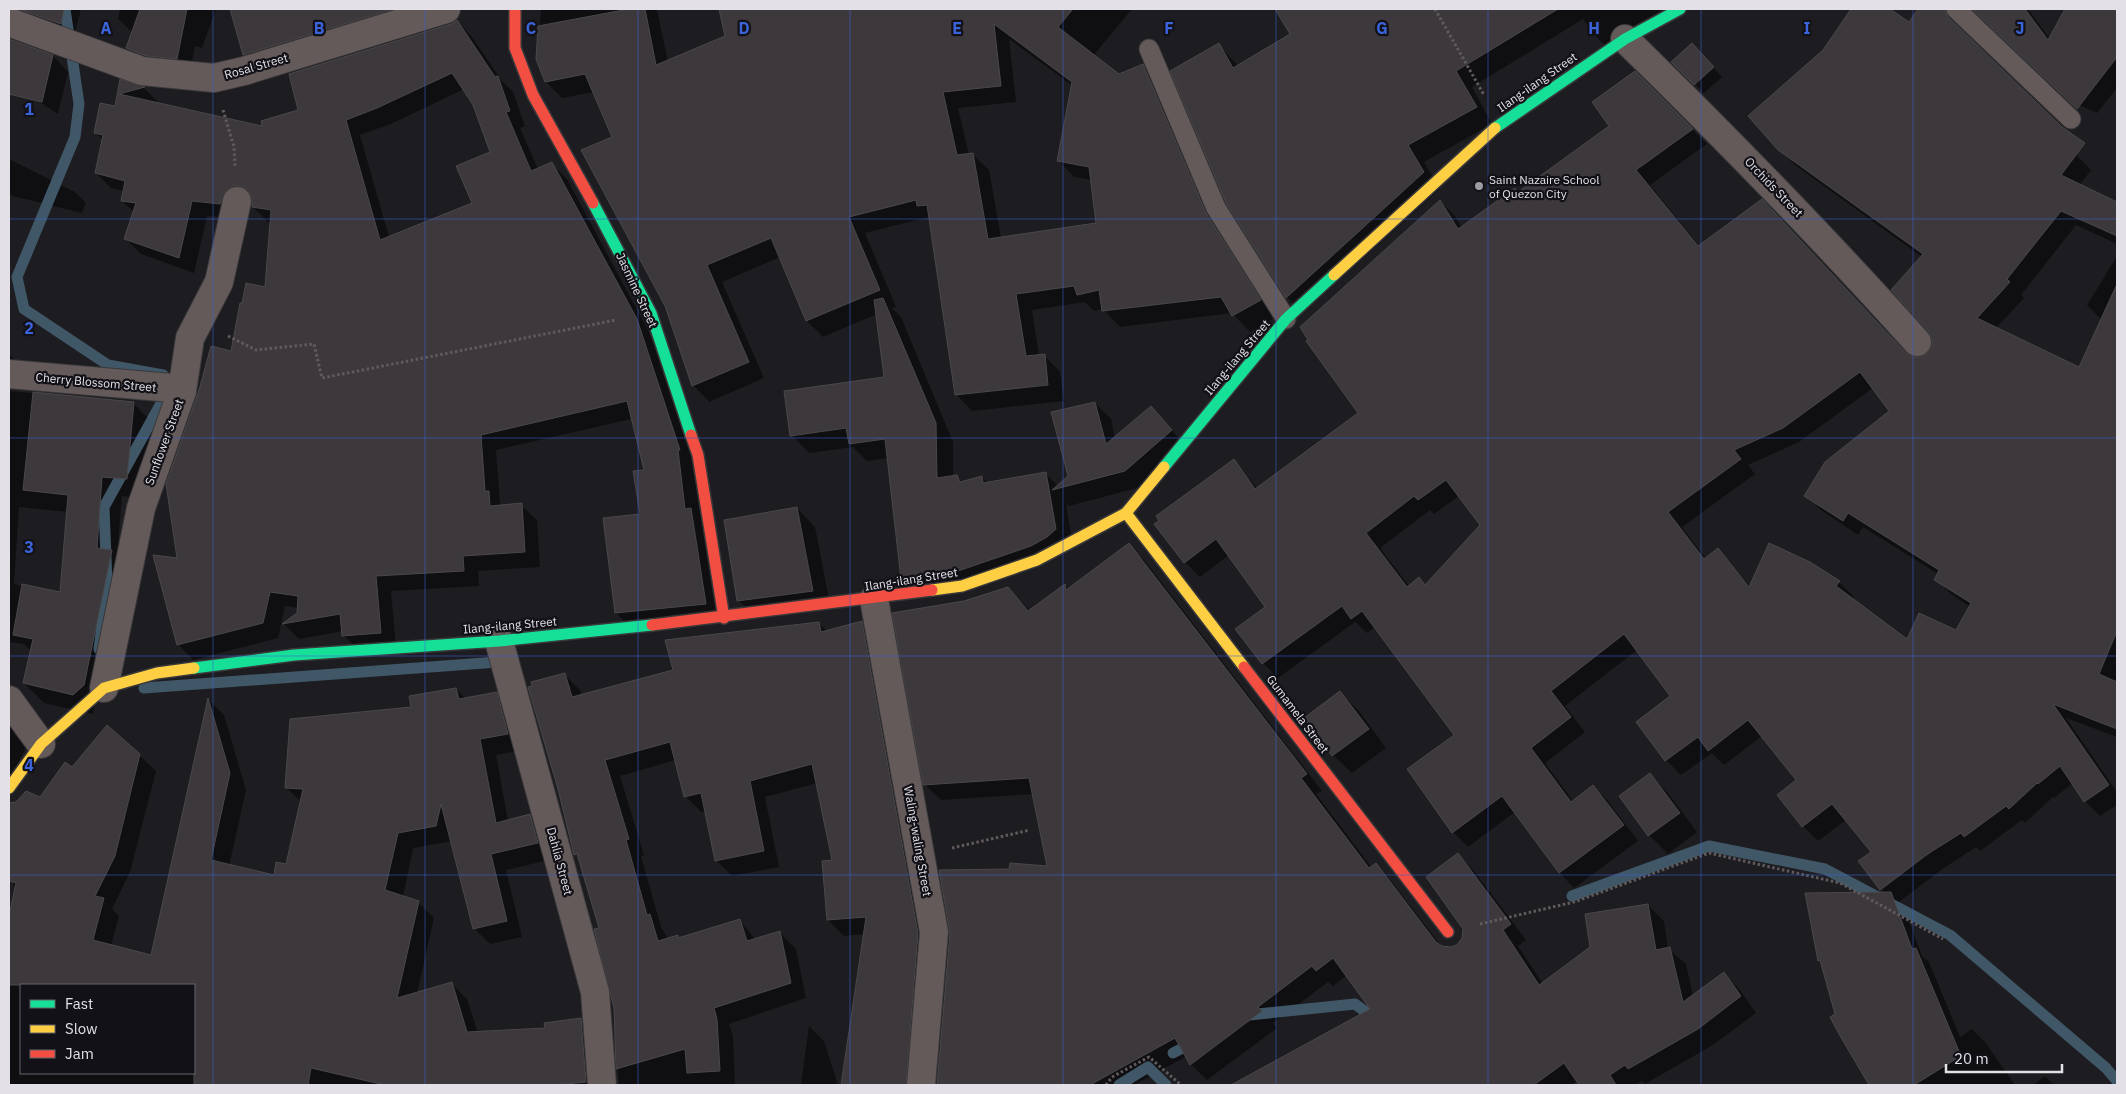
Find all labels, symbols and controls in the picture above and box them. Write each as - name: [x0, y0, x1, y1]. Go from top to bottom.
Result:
- text: A: [101, 18, 112, 38]
- text: B: [314, 18, 325, 38]
- text: C: [526, 18, 536, 38]
- text: D: [738, 18, 750, 38]
- text: E: [952, 18, 962, 38]
- text: F: [1164, 18, 1174, 38]
- text: G: [1376, 18, 1388, 38]
- text: H: [1588, 18, 1600, 38]
- text: I: [1804, 18, 1811, 38]
- text: J: [2016, 18, 2024, 38]
- street label: Ilang-ilang Street: [1494, 49, 1580, 115]
- street label: Rosal Street: [222, 50, 290, 82]
- text: 1: [24, 99, 34, 119]
- street label: Orchids Street: [1742, 154, 1806, 220]
- place label: Saint Nazaire School of Quezon City: [1489, 172, 1599, 201]
- marker: Saint Nazaire School of Quezon City: [1473, 180, 1485, 192]
- street label: Jasmine Street: [613, 250, 661, 330]
- street label: Ilang-ilang Street: [1201, 316, 1273, 398]
- text: 2: [24, 318, 34, 338]
- street label: Cherry Blossom Street: [35, 369, 157, 395]
- street label: Sunflower Street: [142, 397, 186, 487]
- text: 3: [24, 537, 34, 557]
- street label: Ilang-ilang Street: [863, 564, 959, 594]
- street label: Ilang-ilang Street: [463, 613, 557, 637]
- street label: Gumamela Street: [1264, 672, 1332, 756]
- text: 4: [24, 755, 34, 775]
- street label: Waling-waling Street: [901, 785, 935, 897]
- street label: Dahlia Street: [544, 825, 576, 897]
- legend: [20, 984, 195, 1074]
- text: Fast: [65, 994, 93, 1013]
- text: Slow: [65, 1019, 98, 1038]
- scale bar: [1946, 1042, 2062, 1074]
- text: Jam: [65, 1044, 94, 1063]
- text: 20 m: [1954, 1049, 1989, 1068]

